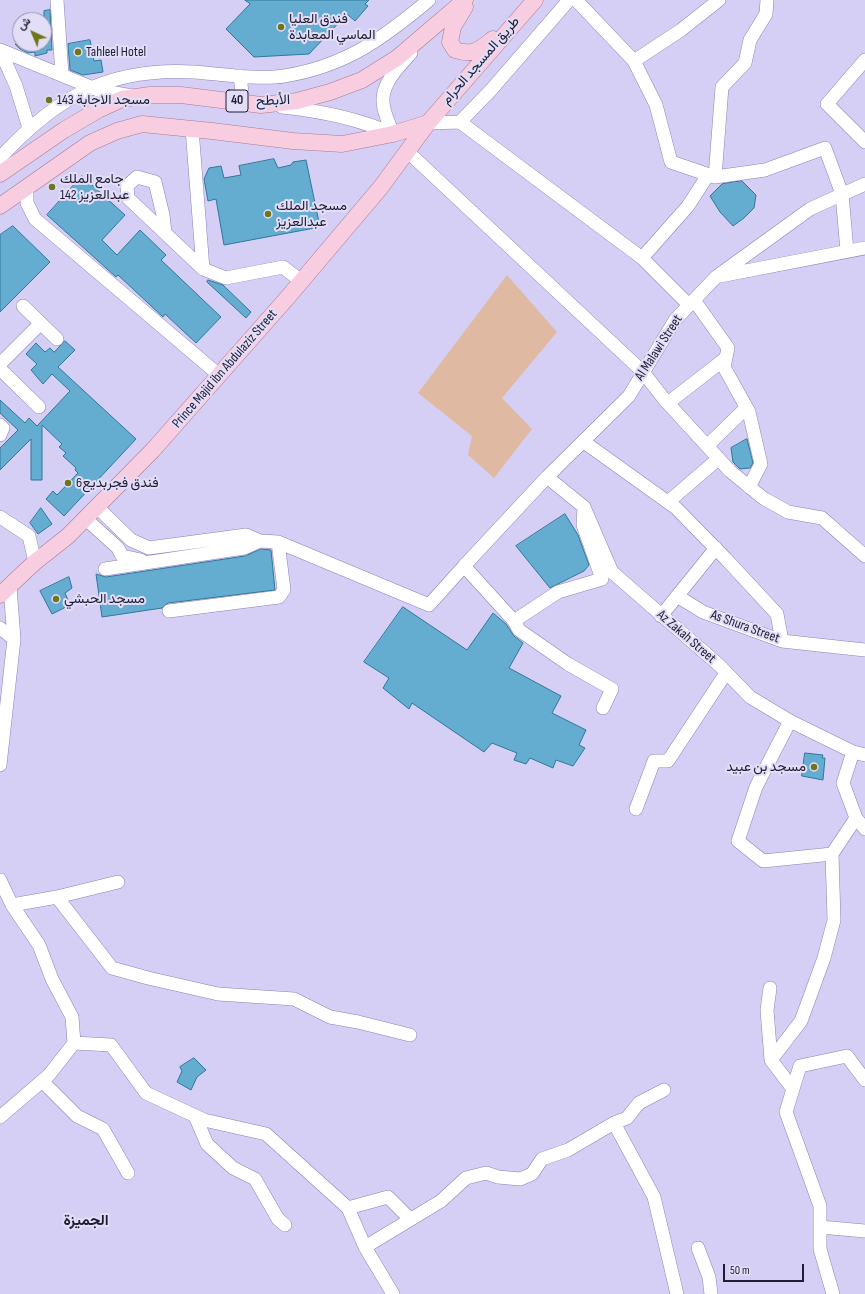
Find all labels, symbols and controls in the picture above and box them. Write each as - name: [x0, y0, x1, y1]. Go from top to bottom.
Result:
- place label: فندق العليا الماسي المعابدة: [289, 11, 375, 44]
- north arrow: [12, 12, 52, 52]
- text: ش: [15, 14, 33, 33]
- street label: طريق المسجد الحرام: [438, 14, 524, 108]
- marker: فندق العليا الماسي المعابدة: [276, 22, 286, 32]
- place label: Tahleel Hotel: [86, 44, 146, 60]
- marker: Tahleel Hotel: [73, 47, 83, 57]
- road number: 40: [226, 90, 248, 112]
- place label: مسجد الاجابة 143: [57, 92, 150, 108]
- street label: الأبطح: [256, 92, 290, 110]
- marker: مسجد الاجابة 143: [44, 95, 54, 105]
- place label: جامع الملك عبدالعزيز 142: [60, 171, 129, 204]
- marker: جامع الملك عبدالعزيز 142: [47, 182, 57, 192]
- place label: مسجد الملك عبدالعزيز: [276, 198, 347, 230]
- marker: مسجد الملك عبدالعزيز: [263, 209, 273, 219]
- street label: Prince Majid ibn Abdulaziz Street: [169, 306, 281, 432]
- street label: Al Malawi Street: [632, 312, 686, 384]
- place label: فندق فجربديع6: [76, 475, 159, 491]
- marker: فندق فجربديع6: [63, 478, 73, 488]
- place label: مسجد الحبشي: [64, 591, 145, 607]
- marker: مسجد الحبشي: [51, 594, 61, 604]
- street label: Az Zakah Street: [653, 607, 719, 667]
- street label: As Shura Street: [708, 607, 782, 647]
- place label: مسجد بن عبيد: [726, 759, 806, 775]
- marker: مسجد بن عبيد: [809, 762, 819, 772]
- district label: الجميزة: [63, 1212, 109, 1230]
- scale bar: [725, 1256, 806, 1282]
- text: 50 m: [730, 1263, 750, 1278]

